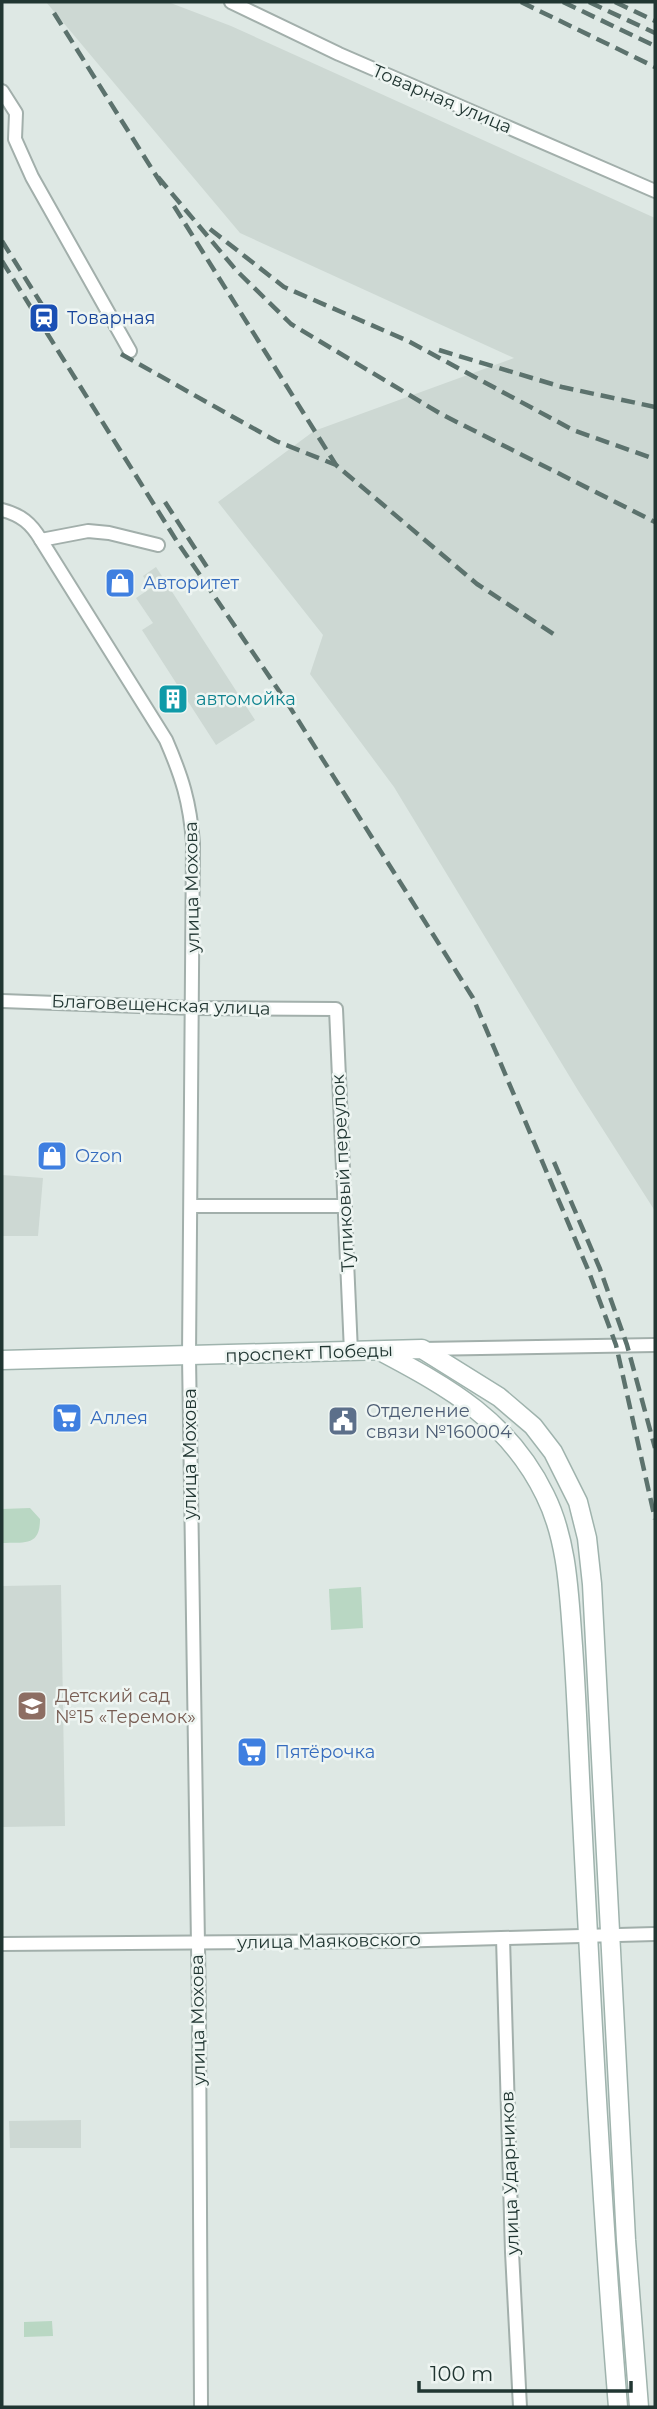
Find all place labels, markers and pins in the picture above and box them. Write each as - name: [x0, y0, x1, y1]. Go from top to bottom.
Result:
- station icon: Товарная: [27, 301, 61, 335]
- place label: Товарная: [67, 307, 155, 329]
- shop icon: Авторитет: [103, 566, 137, 600]
- place label: Авторитет: [143, 572, 239, 594]
- building icon: автомойка: [156, 682, 190, 716]
- place label: автомойка: [196, 688, 296, 710]
- shop icon: Ozon: [35, 1139, 69, 1173]
- place label: Ozon: [75, 1145, 123, 1167]
- place label: Отделение связи №160004: [366, 1400, 512, 1443]
- supermarket icon: Аллея: [50, 1401, 84, 1435]
- public building icon: Отделение связи №160004: [326, 1404, 360, 1438]
- place label: Аллея: [90, 1407, 148, 1429]
- place label: Детский сад №15 «Теремок»: [55, 1685, 196, 1728]
- school or university icon: Детский сад №15 «Теремок»: [15, 1689, 49, 1723]
- supermarket icon: Пятёрочка: [235, 1735, 269, 1769]
- place label: Пятёрочка: [275, 1741, 375, 1763]

